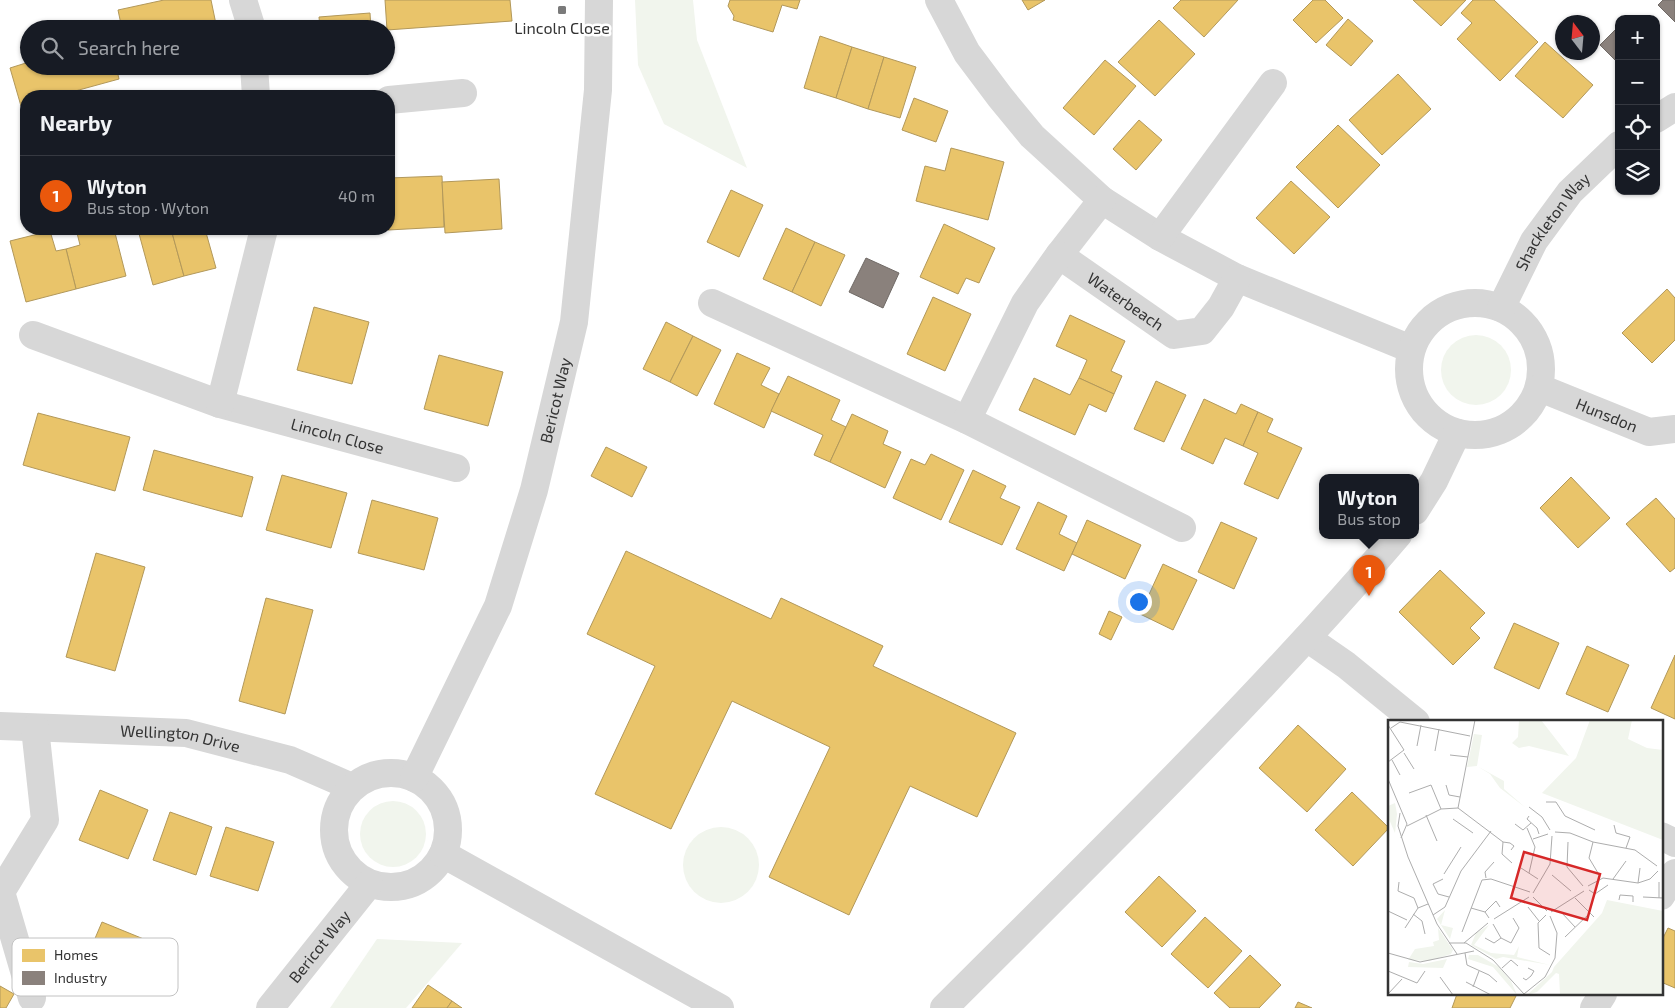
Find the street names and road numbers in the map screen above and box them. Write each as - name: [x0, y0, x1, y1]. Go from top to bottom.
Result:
- street label: Shackleton Way: [1511, 168, 1594, 274]
- street label: Waterbeach: [1084, 268, 1168, 334]
- street label: Bericot Way: [535, 355, 574, 445]
- street label: Hunsdon: [1573, 394, 1641, 435]
- street label: Lincoln Close: [289, 414, 386, 457]
- street label: Wellington Drive: [120, 721, 242, 756]
- street label: Bericot Way: [284, 905, 354, 986]

